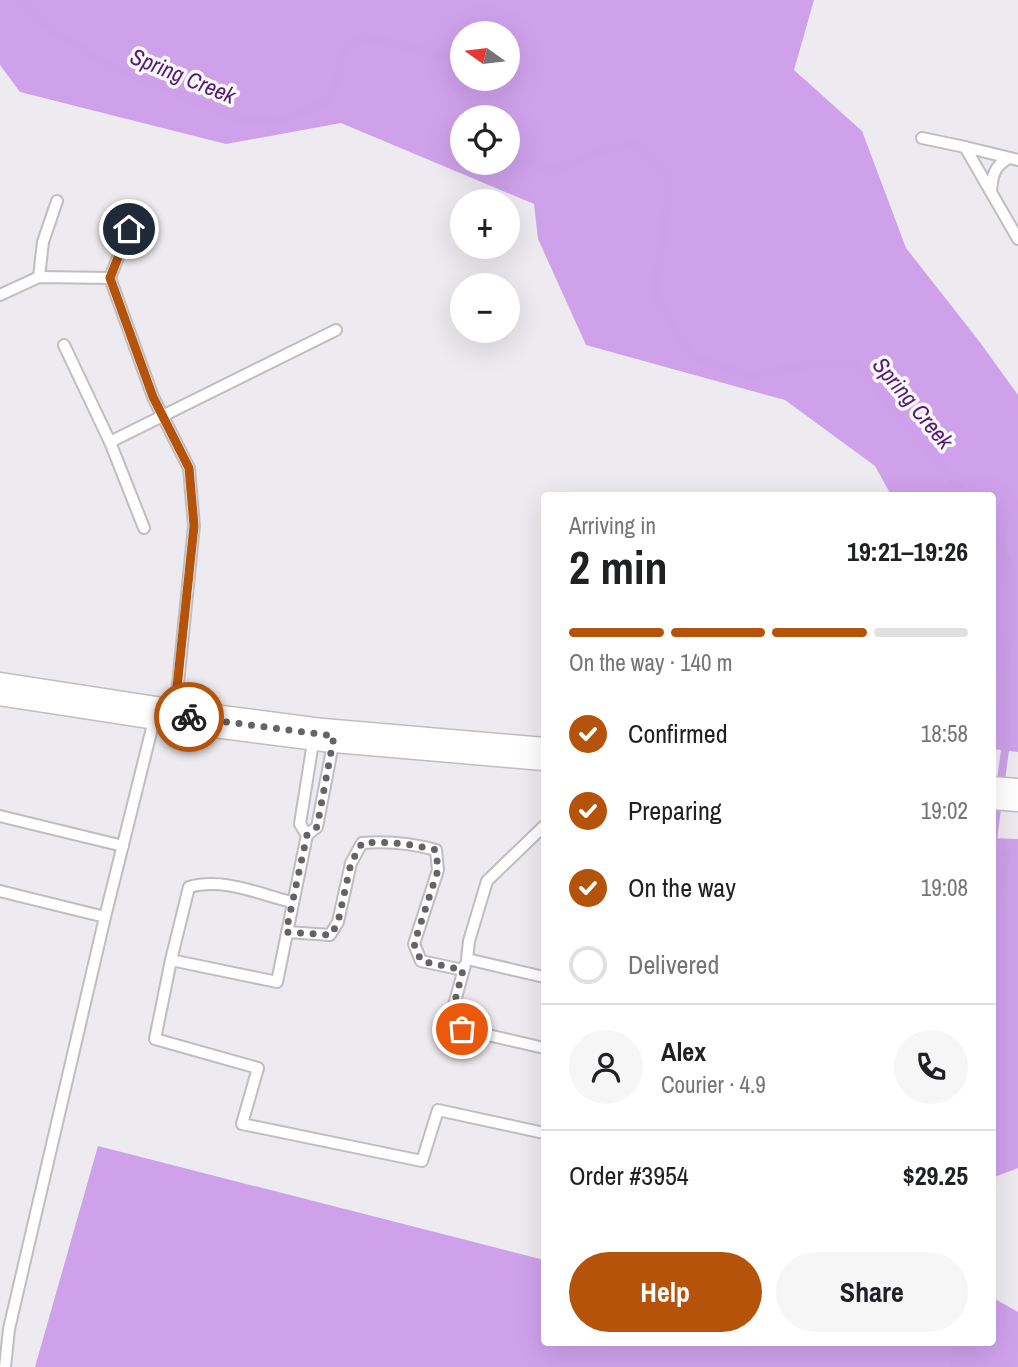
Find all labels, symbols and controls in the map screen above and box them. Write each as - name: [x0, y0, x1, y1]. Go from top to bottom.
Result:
- north arrow: [450, 21, 520, 91]
- map controls: [450, 21, 520, 343]
- water label: Spring Creek: [126, 40, 242, 111]
- button: locate: [450, 105, 520, 175]
- button: +: [450, 189, 520, 259]
- pin: [99, 199, 159, 259]
- icon: home: [110, 210, 148, 248]
- button: −: [450, 273, 520, 343]
- water label: Spring Creek: [866, 350, 962, 456]
- text: Arriving in: [569, 510, 656, 541]
- text: 19:21–19:26: [847, 534, 968, 569]
- text: 2 min: [569, 536, 668, 598]
- text: On the way · 140 m: [569, 647, 733, 678]
- courier: [154, 682, 224, 752]
- icon: bike: [170, 698, 208, 736]
- icon: check: [569, 715, 607, 753]
- text: Confirmed: [628, 716, 728, 751]
- text: 18:58: [921, 718, 968, 749]
- icon: check: [569, 792, 607, 830]
- text: Preparing: [628, 793, 722, 828]
- text: 19:02: [921, 795, 968, 826]
- icon: check: [569, 869, 607, 907]
- text: On the way: [628, 870, 736, 905]
- text: 19:08: [921, 872, 968, 903]
- text: Delivered: [628, 947, 719, 982]
- pin: [432, 999, 492, 1059]
- icon: bag: [443, 1010, 481, 1048]
- button: person: [569, 1030, 643, 1104]
- button: phone: [894, 1030, 968, 1104]
- text: Alex: [661, 1034, 706, 1069]
- text: Courier · 4.9: [661, 1069, 766, 1100]
- text: Order #3954: [569, 1158, 689, 1193]
- text: $29.25: [903, 1158, 968, 1193]
- button: Help: [569, 1252, 762, 1332]
- button: Share: [776, 1252, 968, 1332]

